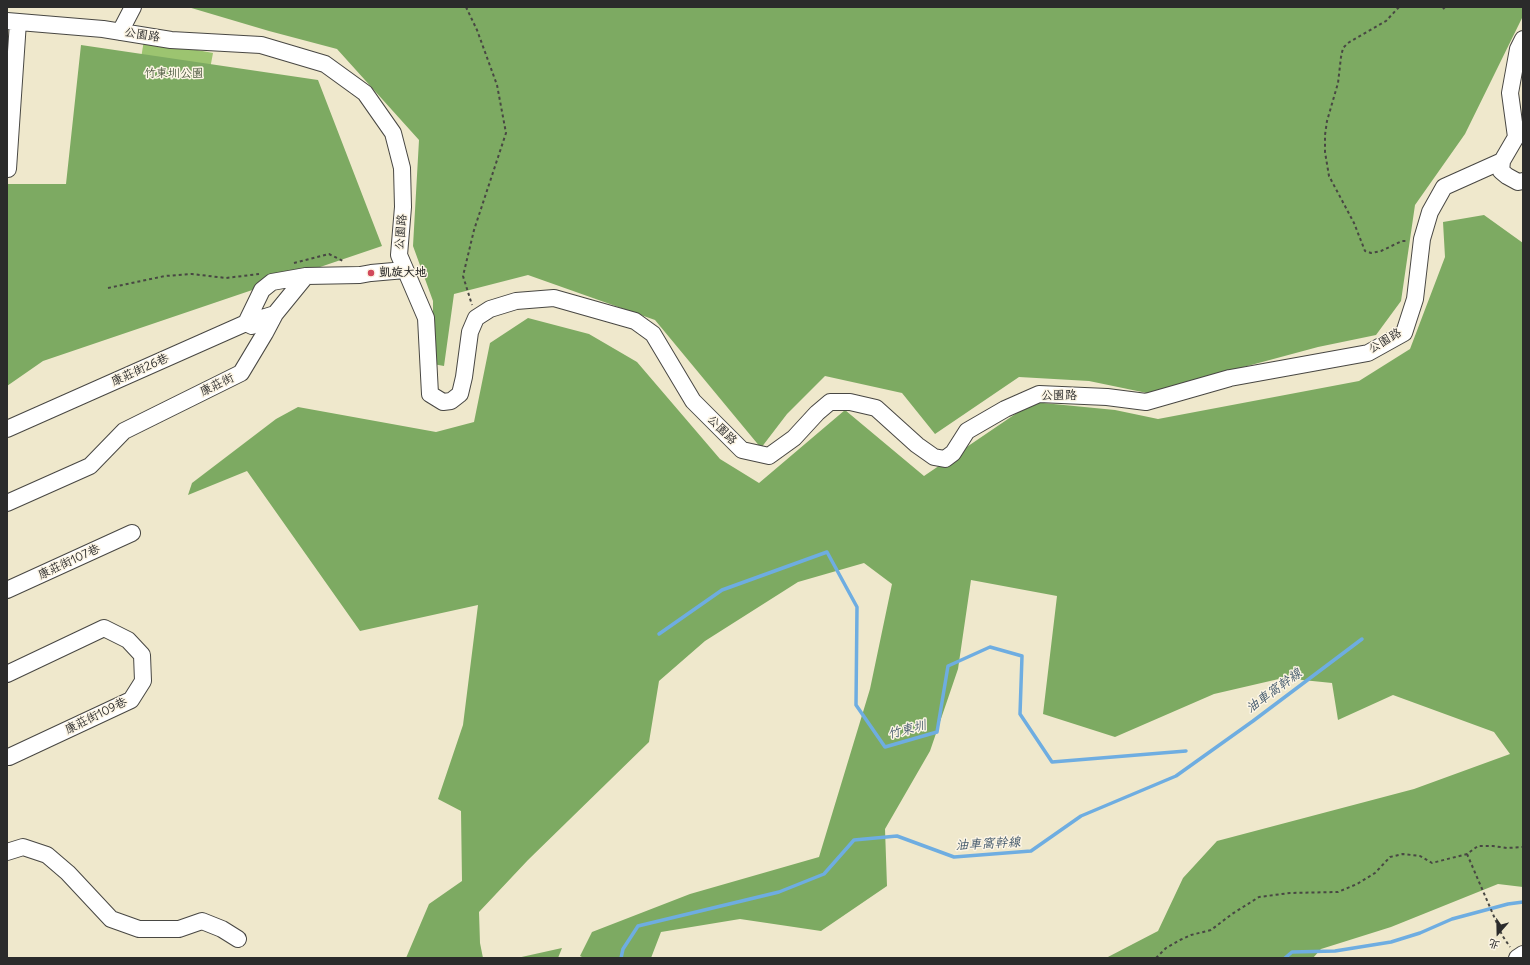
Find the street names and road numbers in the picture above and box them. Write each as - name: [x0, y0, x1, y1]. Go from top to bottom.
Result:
- street label: 公園路: [123, 25, 161, 45]
- street label: 公園路: [392, 213, 410, 251]
- street label: 公園路: [1366, 326, 1404, 356]
- street label: 康莊街26巷: [109, 351, 171, 389]
- street label: 康莊街: [198, 371, 236, 399]
- street label: 公園路: [1041, 389, 1077, 403]
- street label: 公園路: [704, 412, 740, 448]
- street label: 康莊街107巷: [36, 541, 102, 583]
- street label: 康莊街109巷: [62, 695, 130, 737]

